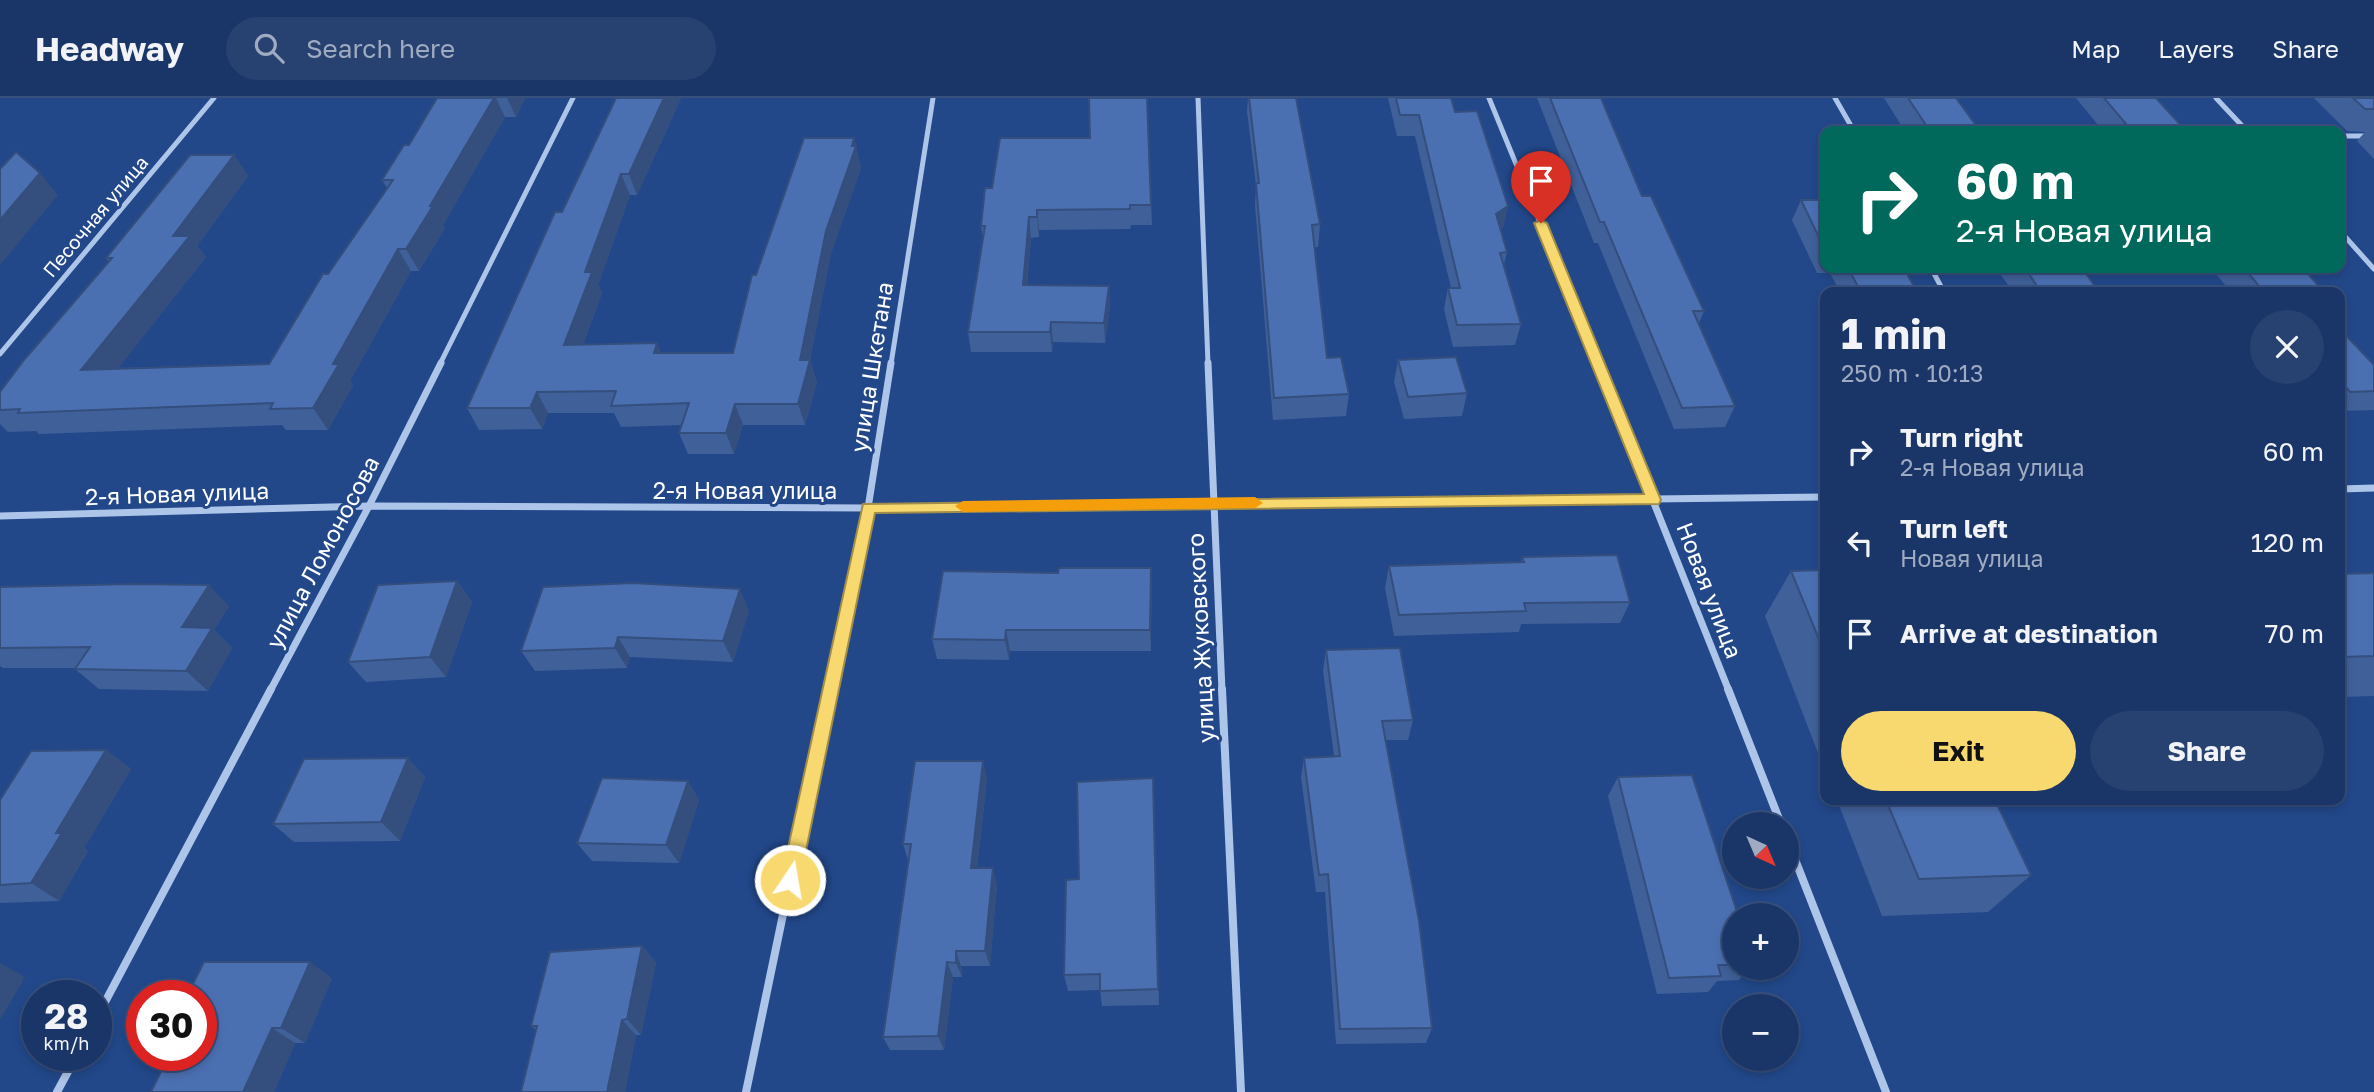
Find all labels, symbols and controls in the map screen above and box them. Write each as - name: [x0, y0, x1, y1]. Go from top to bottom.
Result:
- search box: [226, 17, 716, 80]
- text: Headway: [35, 29, 184, 68]
- icon: search: [250, 29, 288, 67]
- text: Search here: [306, 33, 455, 64]
- text: Map: [2071, 34, 2120, 63]
- text: Layers: [2158, 34, 2234, 63]
- text: Share: [2272, 34, 2339, 63]
- street label: Песочная улица: [38, 151, 152, 281]
- pin: [1511, 151, 1571, 223]
- text: 60 m: [1956, 151, 2074, 210]
- icon: right: [1841, 154, 1932, 245]
- icon: arrive: [1522, 162, 1560, 200]
- text: 2-я Новая улица: [1956, 211, 2213, 249]
- street label: улица Шкетана: [844, 280, 898, 454]
- text: 1 min: [1841, 308, 1947, 358]
- button: close: [2250, 310, 2324, 384]
- text: 250 m · 10:13: [1841, 359, 1983, 387]
- text: Turn right: [1900, 422, 2023, 453]
- icon: right: [1841, 433, 1879, 471]
- text: 60 m: [2263, 436, 2324, 467]
- street label: улица Ломоносова: [259, 451, 385, 653]
- text: 2-я Новая улица: [1900, 453, 2084, 481]
- street label: 2-я Новая улица: [84, 476, 270, 510]
- street label: 2-я Новая улица: [653, 476, 837, 504]
- text: Turn left: [1900, 513, 2008, 544]
- street label: Новая улица: [1671, 518, 1749, 662]
- icon: left: [1841, 524, 1879, 562]
- text: 120 m: [2251, 527, 2324, 558]
- street label: улица Жуковского: [1181, 532, 1219, 744]
- text: Новая улица: [1900, 544, 2044, 572]
- icon: arrive: [1841, 615, 1879, 653]
- text: Arrive at destination: [1900, 618, 2158, 649]
- text: 70 m: [2265, 618, 2324, 649]
- button: Exit: [1841, 711, 2076, 791]
- button: Share: [2090, 711, 2324, 791]
- north arrow: [1722, 812, 1799, 889]
- map controls: [1722, 812, 1799, 1071]
- position arrow: [753, 843, 827, 917]
- button: +: [1722, 903, 1799, 980]
- speed limit sign: 30: [126, 980, 217, 1071]
- button: −: [1722, 994, 1799, 1071]
- text: 28: [45, 995, 88, 1037]
- text: km/h: [44, 1032, 89, 1054]

